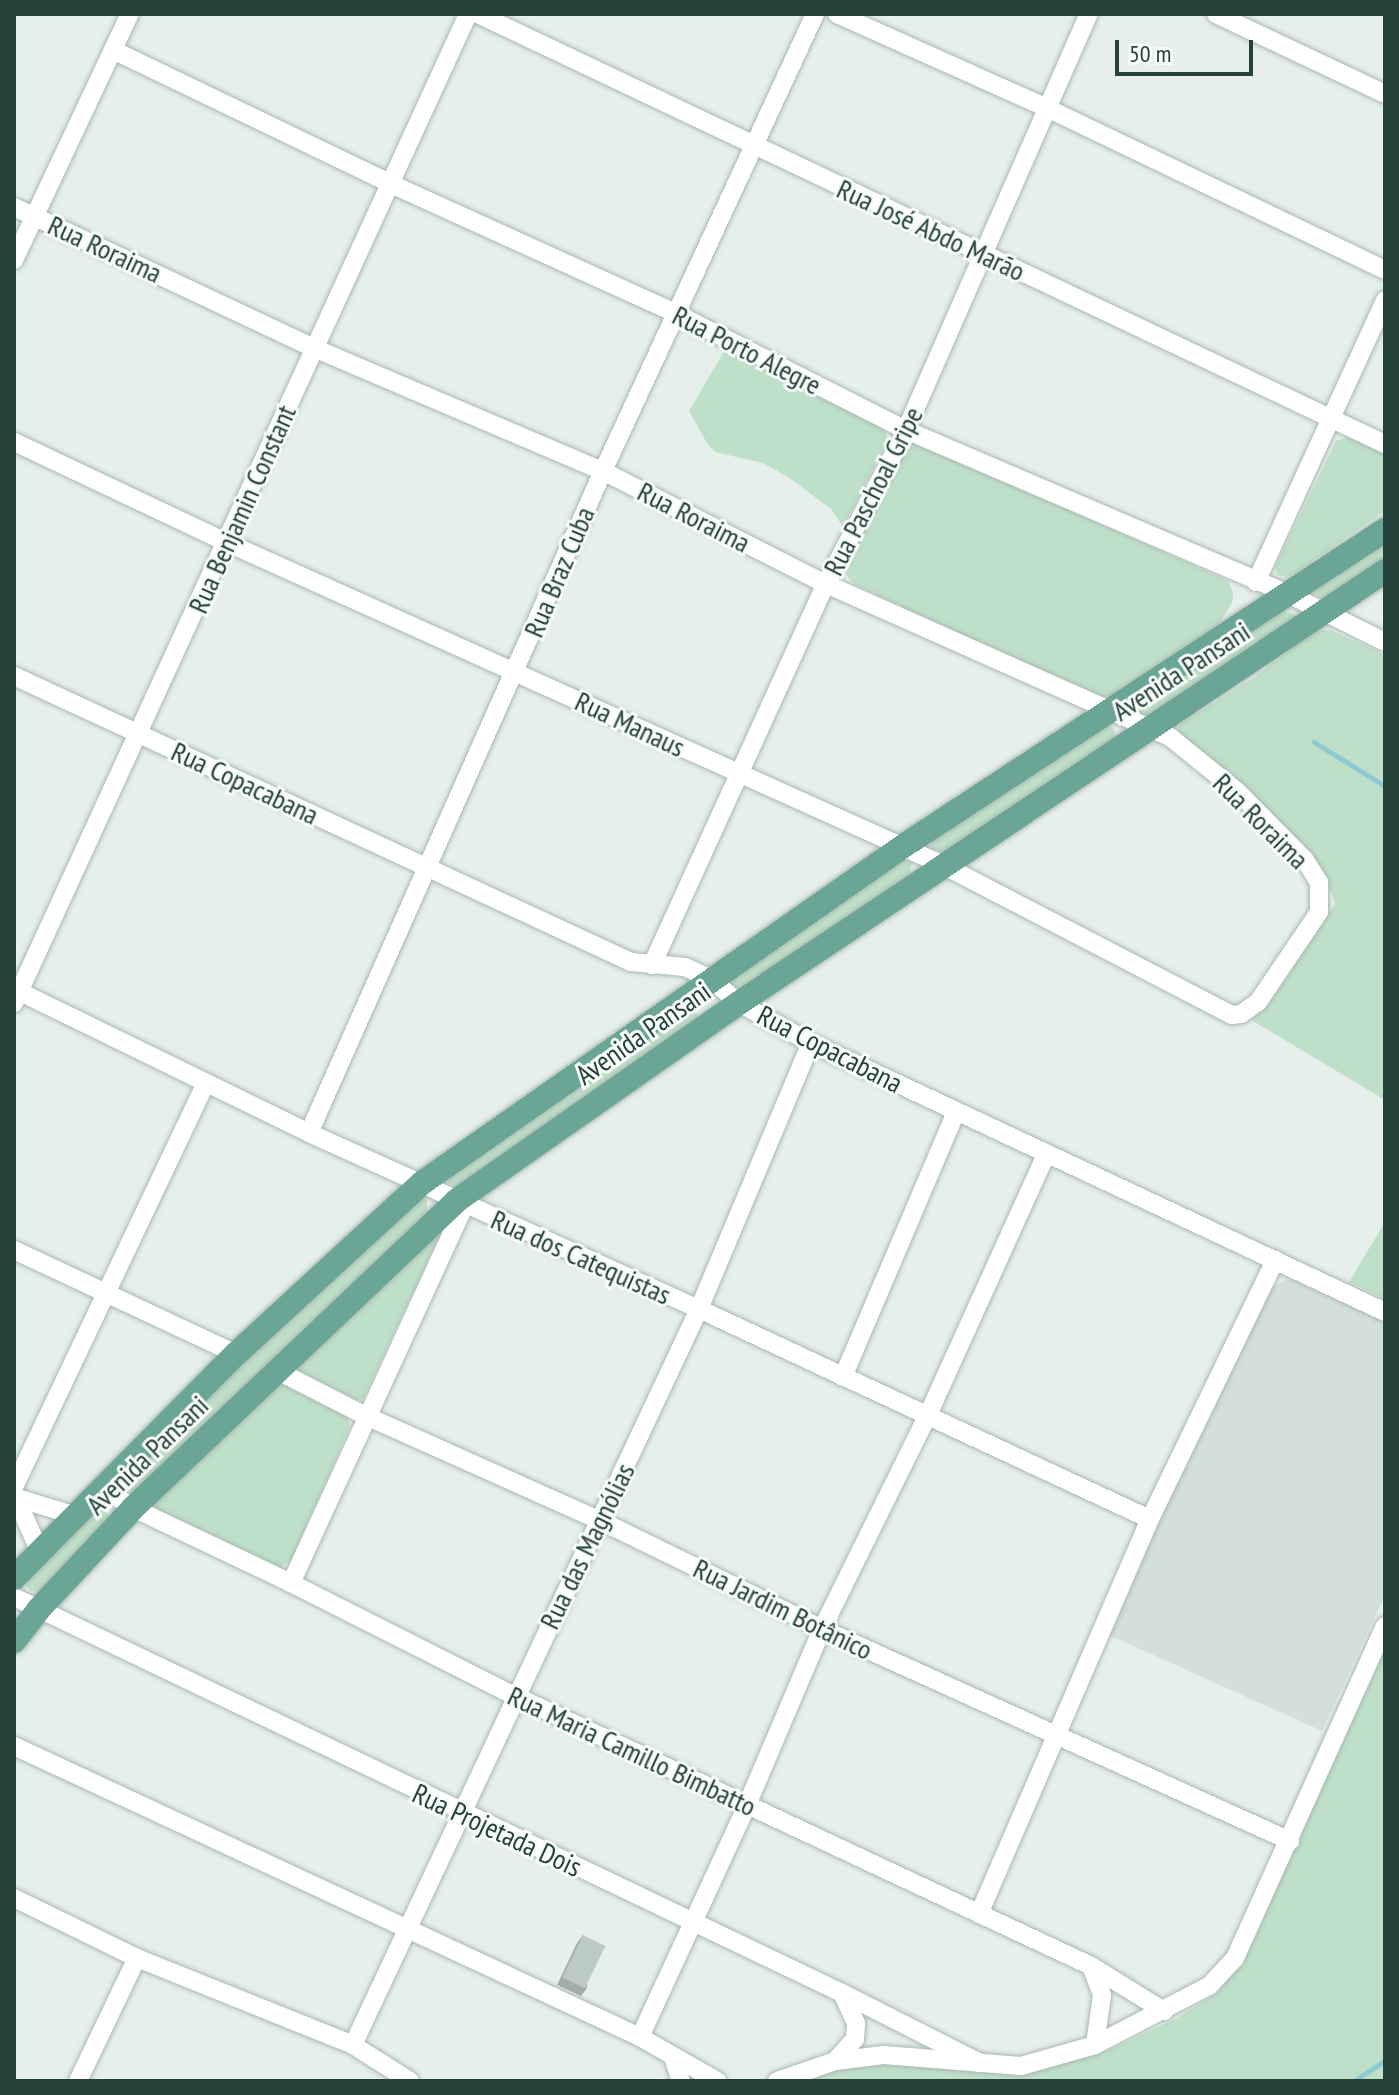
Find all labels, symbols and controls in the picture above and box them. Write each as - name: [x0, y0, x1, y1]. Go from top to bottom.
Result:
- scale bar: [1119, 24, 1257, 74]
- text: 50 m: [1129, 38, 1171, 69]
- street label: Rua José Abdo Marão: [831, 172, 1031, 288]
- street label: Rua Roraima: [43, 208, 167, 290]
- street label: Rua Porto Alegre: [667, 298, 827, 402]
- street label: Rua Benjamin Constant: [181, 400, 303, 618]
- street label: Rua Paschoal Gripe: [816, 401, 930, 581]
- street label: Rua Roraima: [632, 474, 756, 560]
- street label: Rua Braz Cuba: [516, 502, 602, 642]
- street label: Avenida Pansani: [1106, 614, 1256, 728]
- street label: Rua Manaus: [570, 684, 690, 764]
- street label: Rua Copacabana: [166, 734, 324, 832]
- street label: Rua Roraima: [1206, 766, 1316, 876]
- street label: Avenida Pansani: [569, 974, 717, 1092]
- street label: Rua Copacabana: [752, 998, 908, 1100]
- street label: Rua dos Catequistas: [486, 1202, 676, 1312]
- street label: Avenida Pansani: [79, 1388, 215, 1522]
- street label: Rua das Magnólias: [532, 1458, 642, 1634]
- street label: Rua Jardim Botânico: [688, 1551, 878, 1667]
- street label: Rua Maria Camillo Bimbatto: [503, 1679, 761, 1823]
- street label: Rua Projetada Dois: [407, 1776, 587, 1884]

